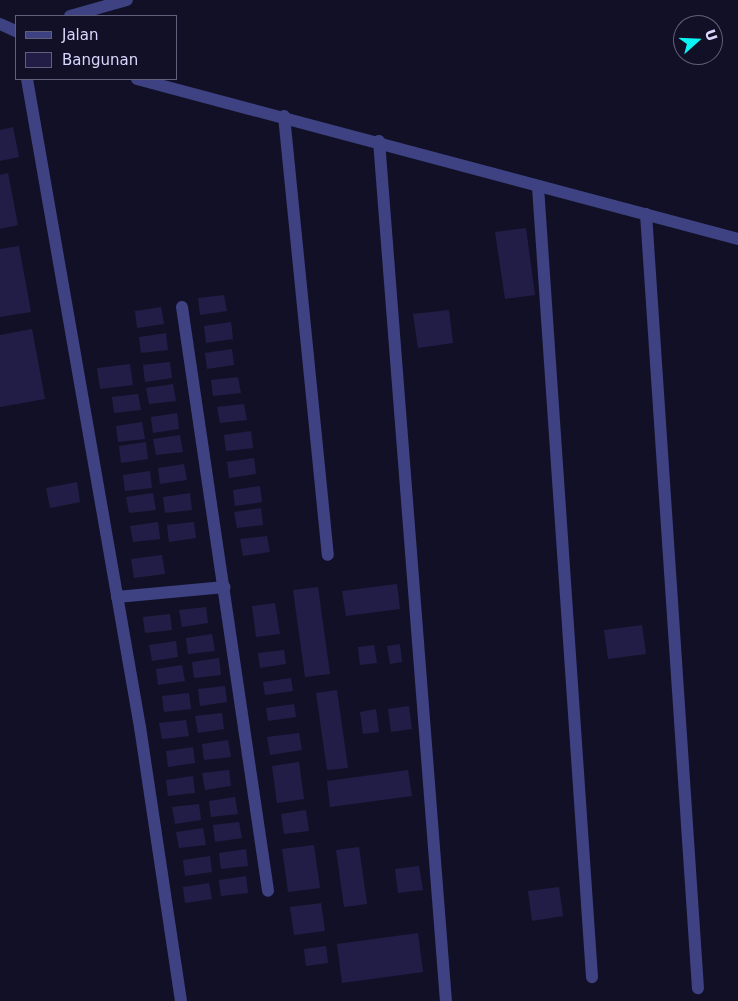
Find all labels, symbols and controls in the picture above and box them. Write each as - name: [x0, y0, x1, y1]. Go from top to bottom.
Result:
- legend: [15, 15, 178, 80]
- north arrow: [673, 15, 723, 65]
- text: Jalan: [62, 26, 98, 44]
- text: U: [702, 27, 721, 43]
- text: Bangunan: [62, 51, 138, 69]

